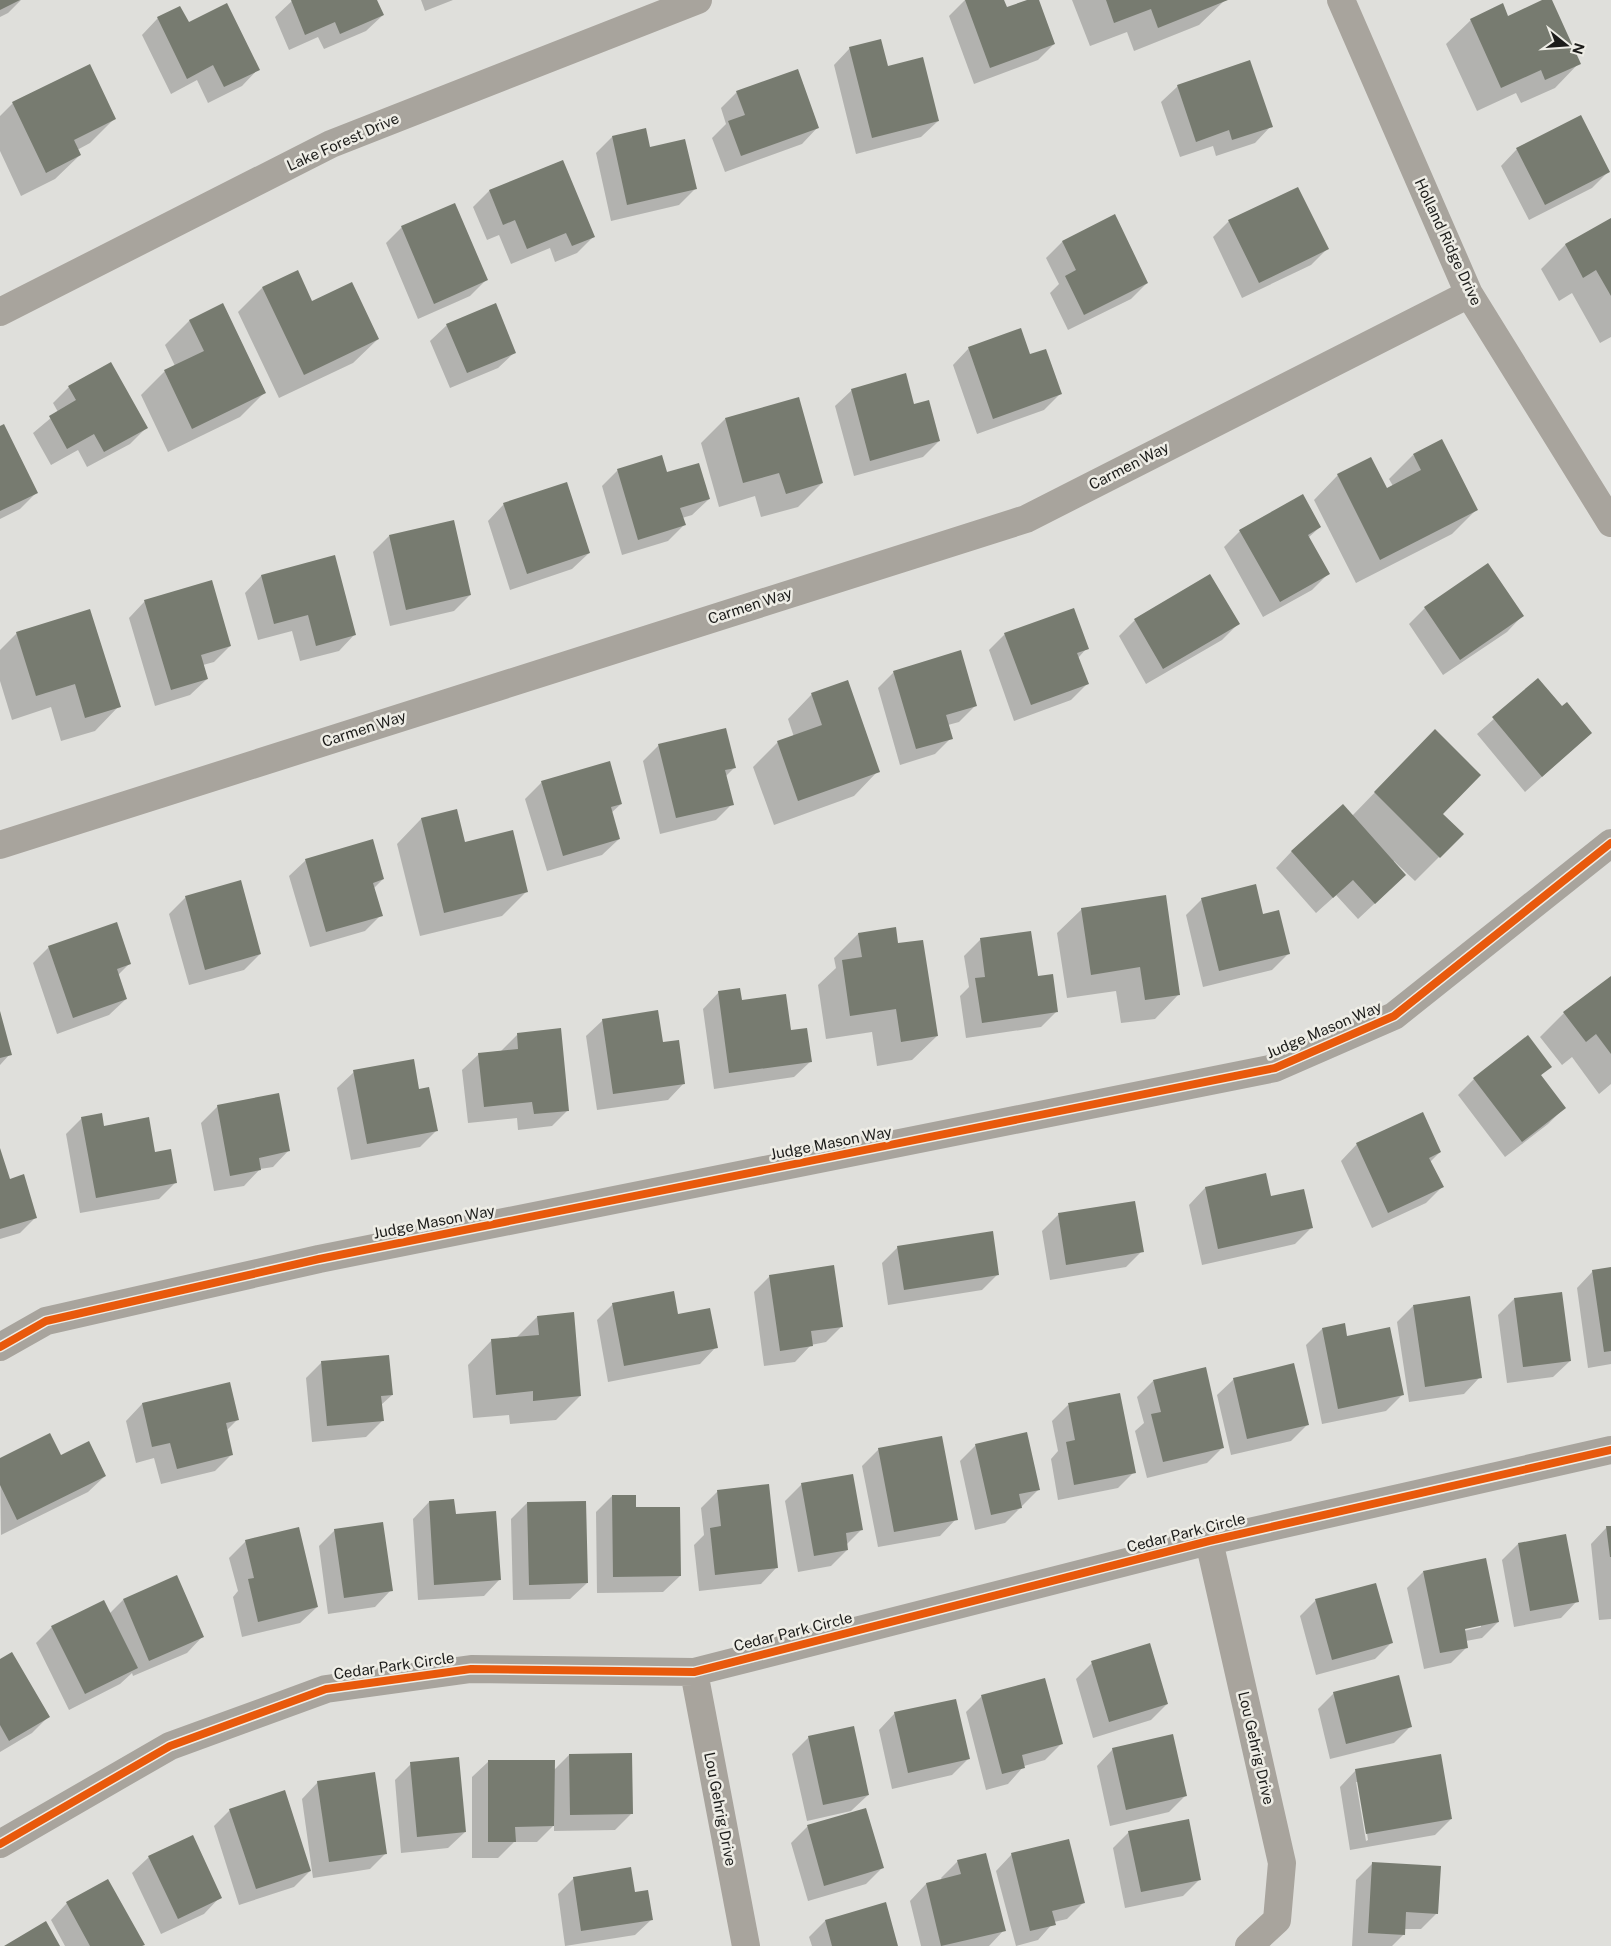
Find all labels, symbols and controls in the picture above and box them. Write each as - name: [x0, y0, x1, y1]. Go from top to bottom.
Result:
- north arrow: [1541, 20, 1591, 70]
- text: N: [1569, 41, 1588, 56]
- street label: Lake Forest Drive: [284, 109, 402, 174]
- street label: Holland Ridge Drive: [1412, 176, 1485, 308]
- street label: Carmen Way: [1086, 438, 1172, 493]
- street label: Carmen Way: [706, 584, 794, 627]
- street label: Carmen Way: [320, 707, 408, 750]
- street label: Judge Mason Way: [1264, 998, 1384, 1062]
- street label: Judge Mason Way: [769, 1122, 893, 1163]
- street label: Judge Mason Way: [372, 1201, 496, 1242]
- street label: Cedar Park Circle: [1125, 1510, 1247, 1555]
- street label: Cedar Park Circle: [732, 1609, 854, 1654]
- street label: Cedar Park Circle: [332, 1649, 455, 1682]
- street label: Lou Gehrig Drive: [1235, 1690, 1278, 1806]
- street label: Lou Gehrig Drive: [701, 1750, 740, 1867]

